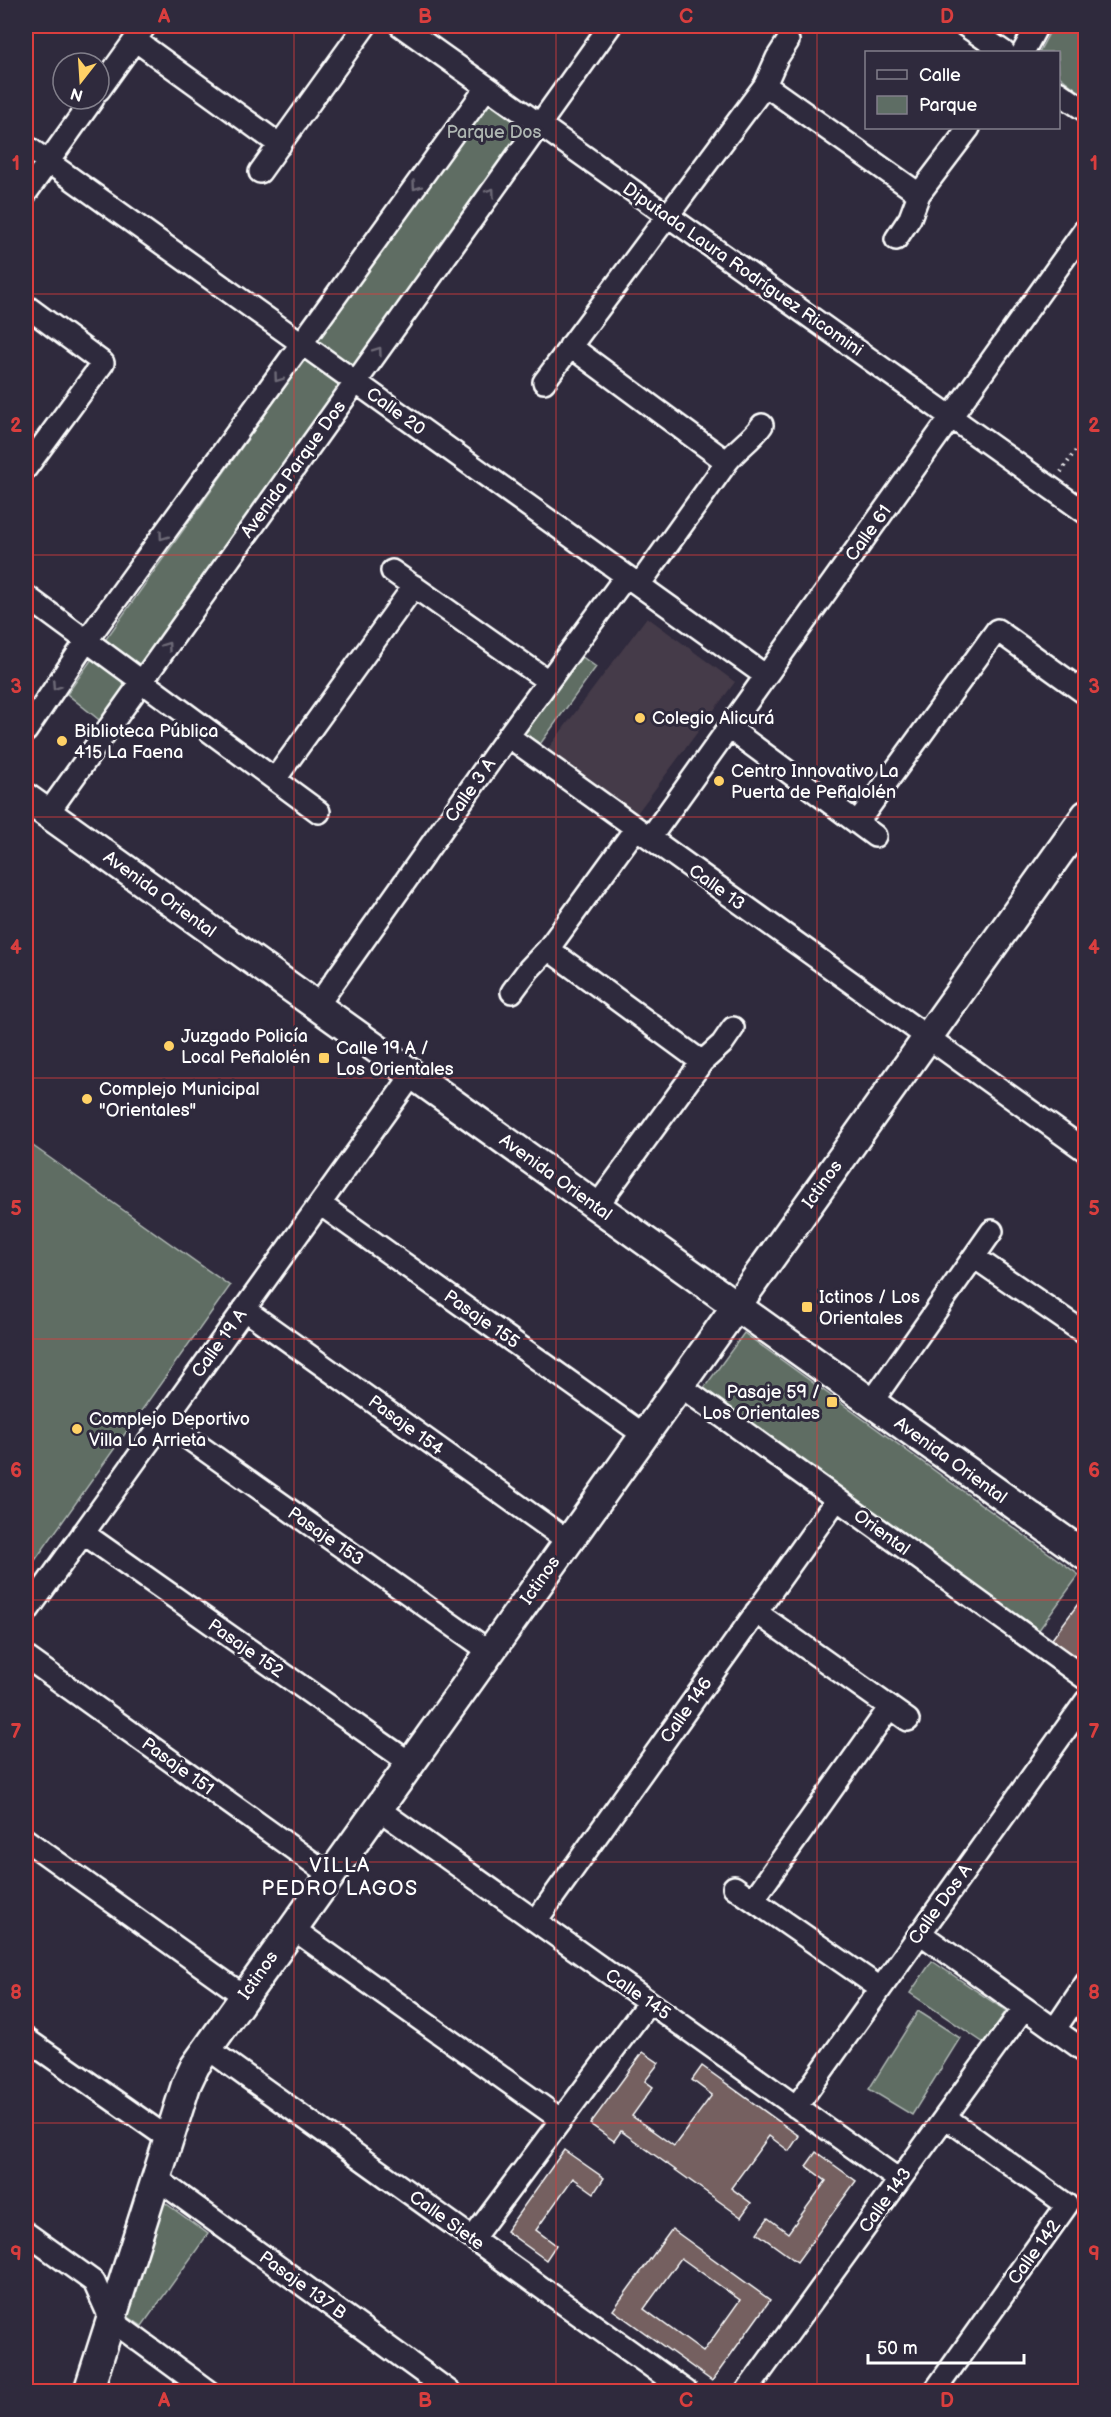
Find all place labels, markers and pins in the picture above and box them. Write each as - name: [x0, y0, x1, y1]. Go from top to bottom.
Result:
- place label: Colegio Alicurá: [652, 708, 774, 729]
- marker: Colegio Alicurá: [633, 711, 647, 725]
- place label: Biblioteca Pública 415 La Faena: [74, 721, 219, 763]
- marker: Biblioteca Pública 415 La Faena: [55, 734, 69, 748]
- place label: Centro Innovativo La Puerta de Peñalolén: [731, 761, 899, 803]
- marker: Centro Innovativo La Puerta de Peñalolén: [712, 774, 726, 788]
- place label: Juzgado Policía Local Peñalolén: [181, 1026, 310, 1068]
- place label: Calle 19 A / Los Orientales: [336, 1038, 454, 1080]
- marker: Juzgado Policía Local Peñalolén: [162, 1039, 176, 1053]
- marker: Calle 19 A / Los Orientales: [317, 1051, 331, 1065]
- place label: Complejo Municipal "Orientales": [99, 1079, 260, 1121]
- marker: Complejo Municipal "Orientales": [80, 1092, 94, 1106]
- place label: Ictinos / Los Orientales: [819, 1287, 920, 1329]
- marker: Ictinos / Los Orientales: [800, 1300, 814, 1314]
- place label: Pasaje 59 / Los Orientales: [702, 1382, 820, 1424]
- marker: Pasaje 59 / Los Orientales: [825, 1395, 839, 1409]
- place label: Complejo Deportivo Villa Lo Arrieta: [89, 1409, 250, 1451]
- marker: Complejo Deportivo Villa Lo Arrieta: [70, 1422, 84, 1436]

